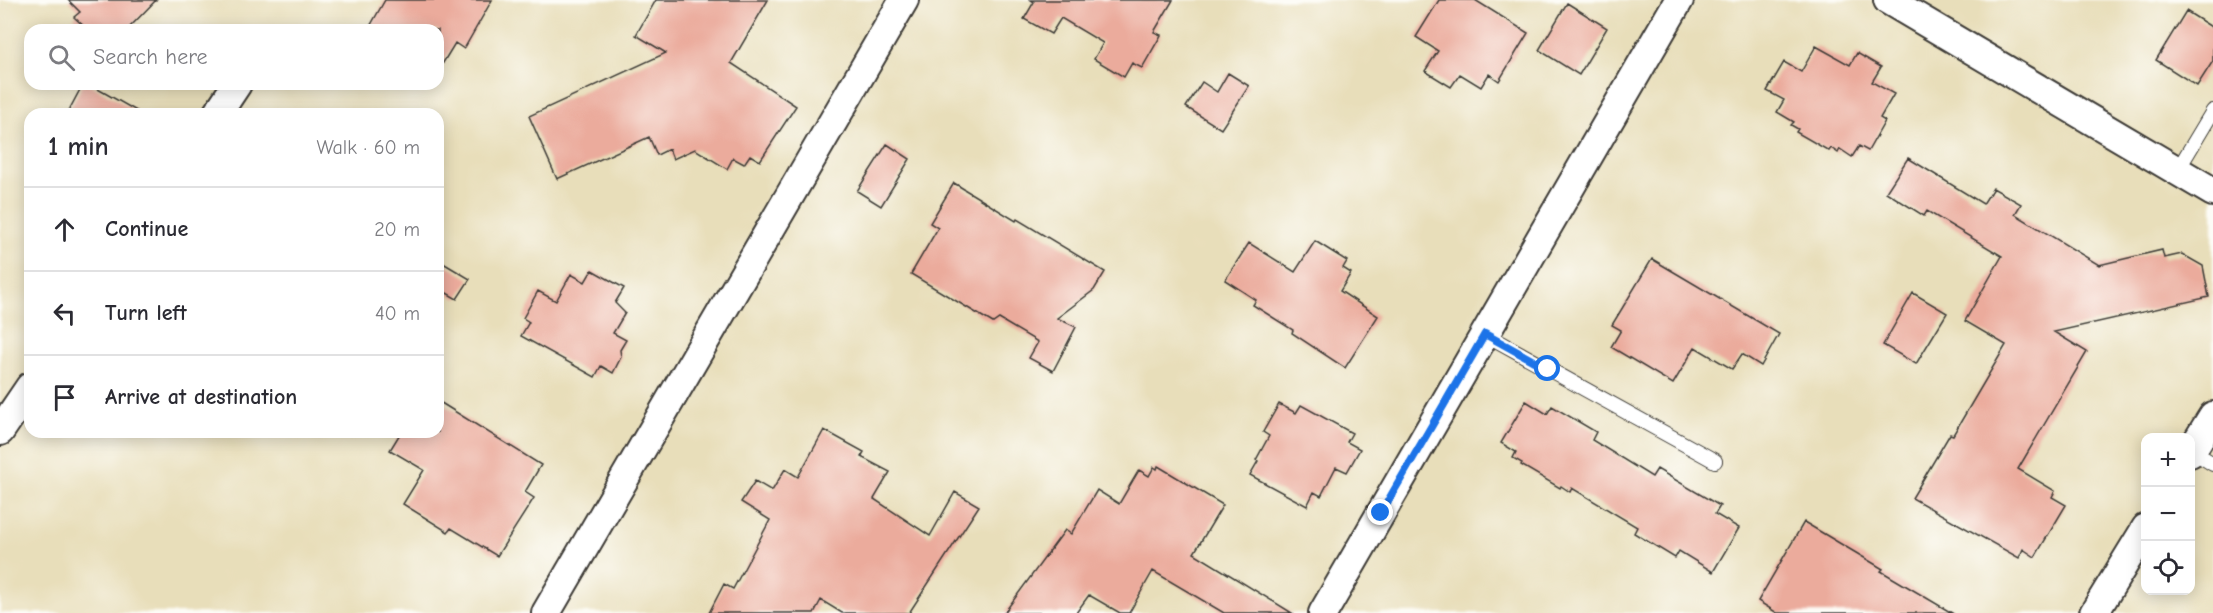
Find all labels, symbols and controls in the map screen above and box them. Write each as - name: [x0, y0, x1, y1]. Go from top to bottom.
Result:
- search box: [24, 24, 444, 90]
- icon: search: [45, 41, 78, 74]
- text: Search here: [93, 44, 208, 70]
- text: 1 min: [48, 132, 109, 162]
- text: Walk · 60 m: [317, 136, 420, 159]
- icon: ahead: [48, 213, 81, 246]
- text: Continue: [105, 216, 188, 242]
- text: 20 m: [374, 218, 420, 241]
- icon: left: [48, 297, 81, 330]
- text: Turn left: [105, 300, 187, 326]
- text: 40 m: [375, 302, 420, 325]
- route start: [1534, 355, 1560, 381]
- icon: arrive: [48, 381, 81, 414]
- text: Arrive at destination: [105, 384, 297, 410]
- map controls: [2141, 433, 2195, 595]
- button: +: [2141, 433, 2195, 487]
- button: −: [2141, 487, 2195, 541]
- route end: [1367, 499, 1393, 525]
- button: locate: [2141, 541, 2195, 595]

